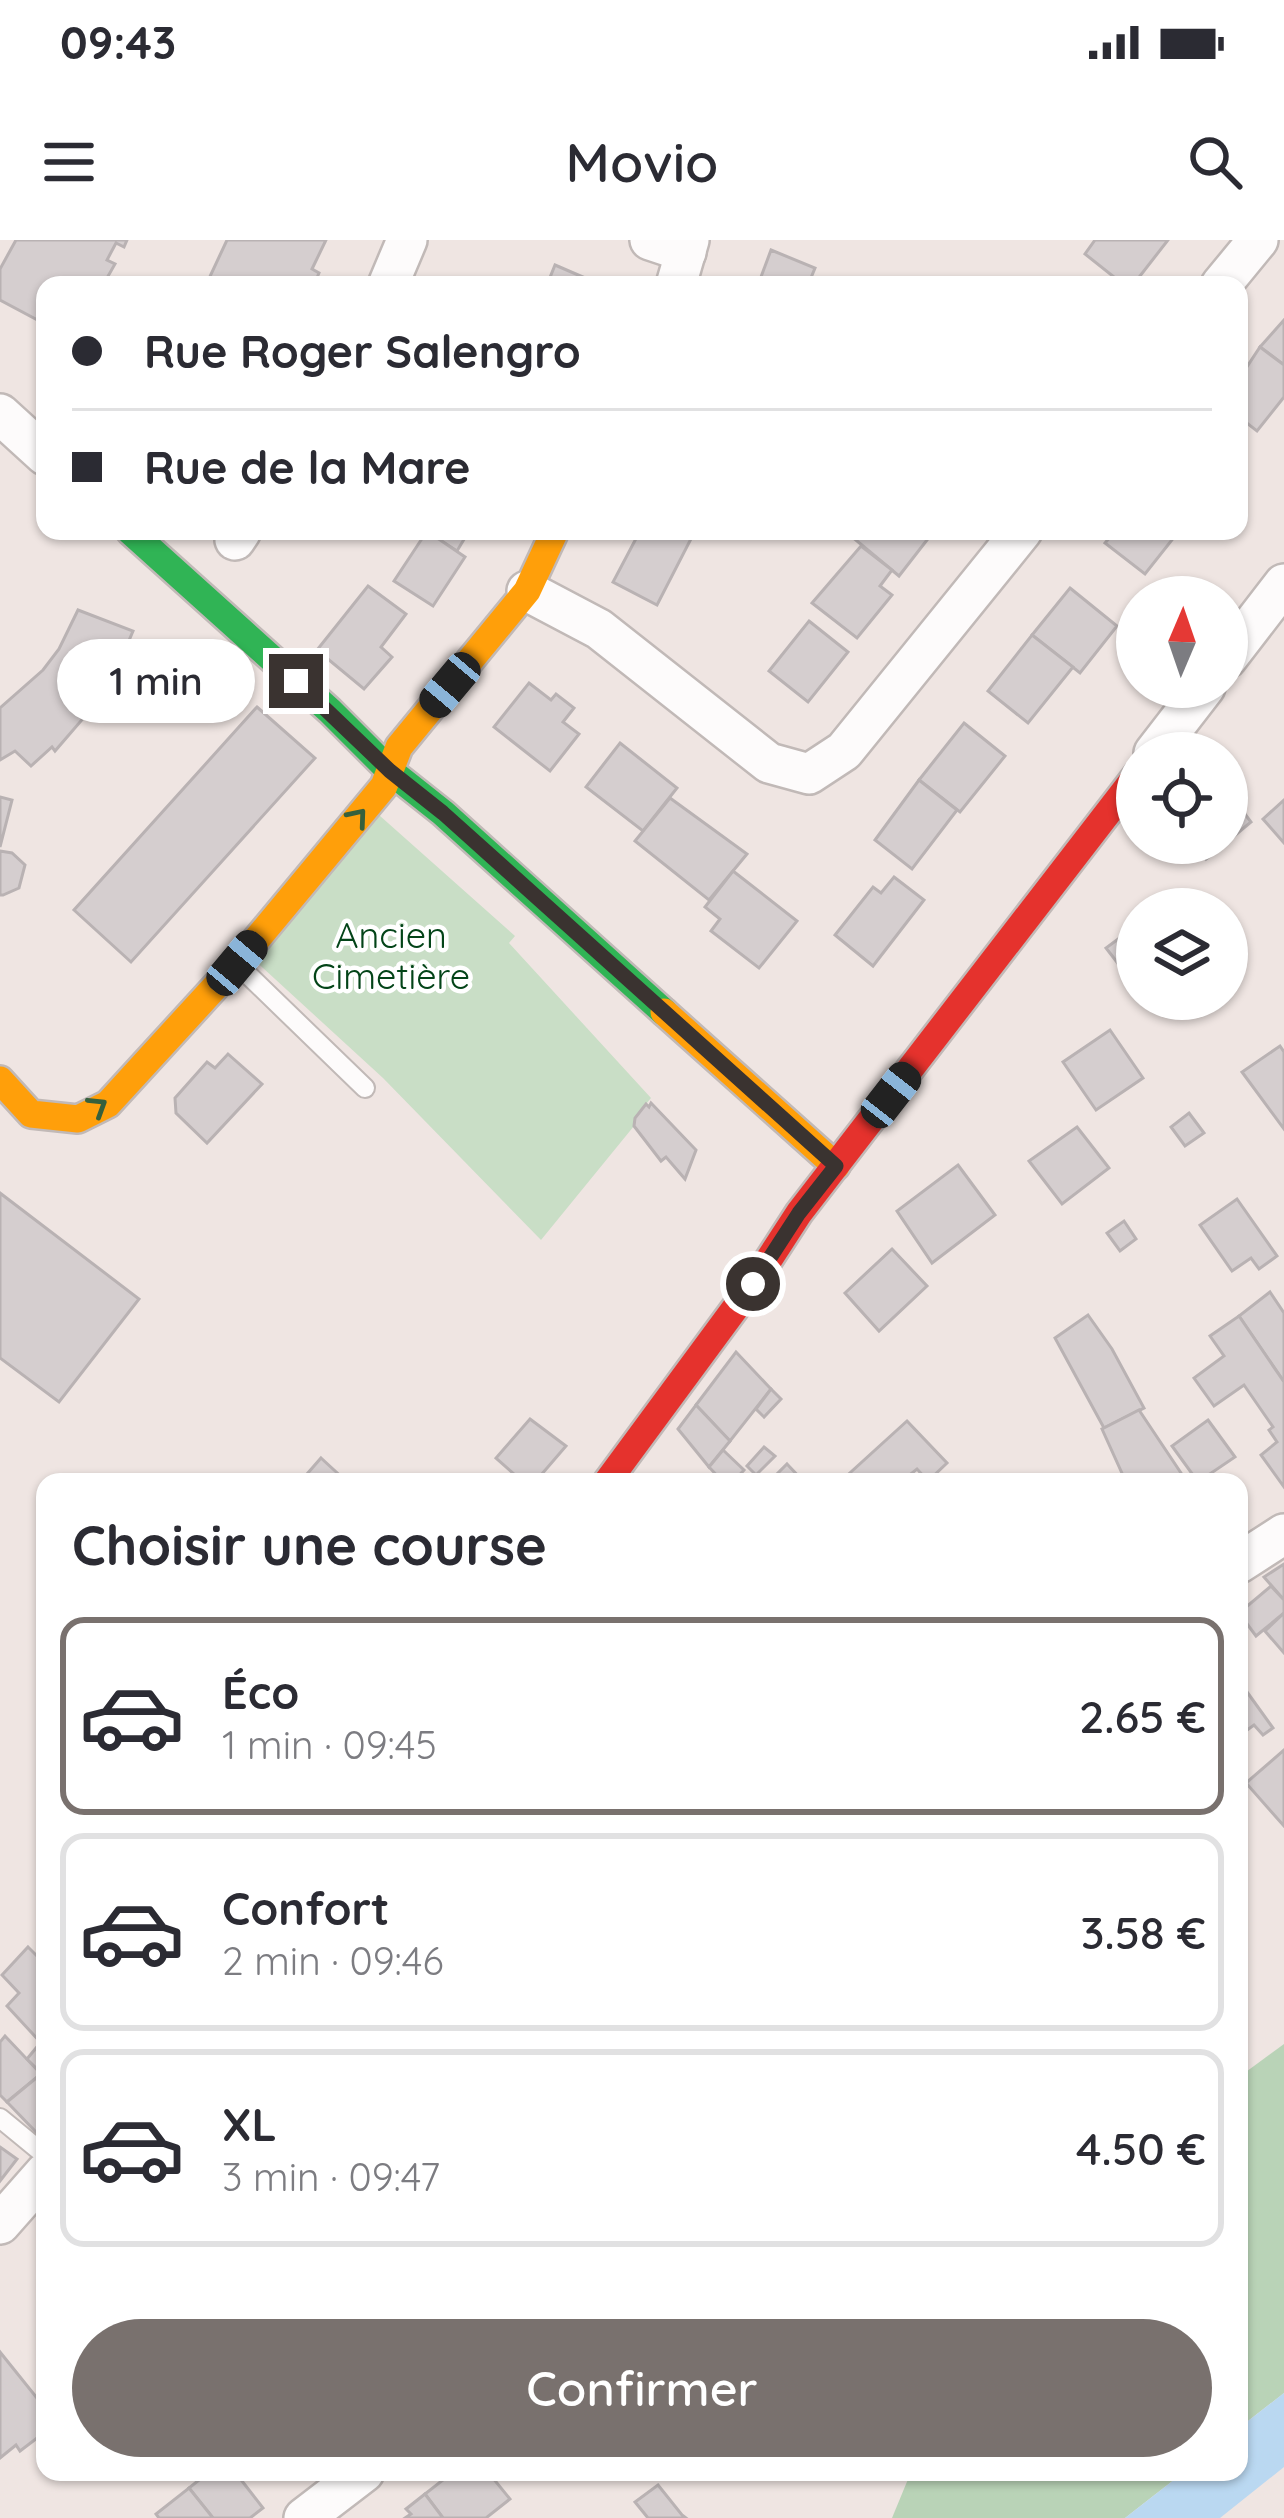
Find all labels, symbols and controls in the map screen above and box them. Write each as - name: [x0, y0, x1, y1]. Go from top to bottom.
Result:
- text: 09:43: [60, 14, 176, 70]
- text: Movio: [566, 128, 718, 196]
- icon: menu: [36, 129, 102, 195]
- icon: search: [1182, 129, 1248, 195]
- text: Rue Roger Salengro: [144, 323, 581, 379]
- text: Rue de la Mare: [144, 439, 471, 495]
- north arrow: [1116, 576, 1248, 708]
- map controls: [1116, 576, 1248, 1020]
- callout: 1 min: [56, 639, 254, 723]
- car: [413, 646, 487, 724]
- route end: [269, 654, 323, 708]
- text: 1 min: [109, 656, 203, 705]
- button: locate: [1116, 732, 1248, 864]
- one-way arrow: [343, 809, 365, 831]
- button: layers: [1116, 888, 1248, 1020]
- park label: Ancien Cimetière: [312, 912, 470, 998]
- car: [200, 924, 274, 1002]
- car: [855, 1056, 927, 1134]
- one-way arrow: [85, 1098, 107, 1120]
- route start: [726, 1257, 780, 1311]
- text: Choisir une course: [72, 1511, 547, 1579]
- icon: car: [78, 1662, 186, 1770]
- text: Éco: [222, 1664, 299, 1720]
- text: 2.65 €: [1079, 1688, 1206, 1744]
- text: 1 min · 09:45: [222, 1720, 437, 1769]
- icon: car: [78, 1878, 186, 1986]
- text: Confort: [222, 1880, 389, 1936]
- text: 3.58 €: [1080, 1904, 1206, 1960]
- text: 2 min · 09:46: [222, 1936, 443, 1985]
- icon: car: [78, 2094, 186, 2202]
- text: XL: [222, 2096, 277, 2152]
- text: 4.50 €: [1076, 2120, 1206, 2176]
- text: 3 min · 09:47: [222, 2152, 440, 2201]
- button: Confirmer: [72, 2319, 1212, 2457]

